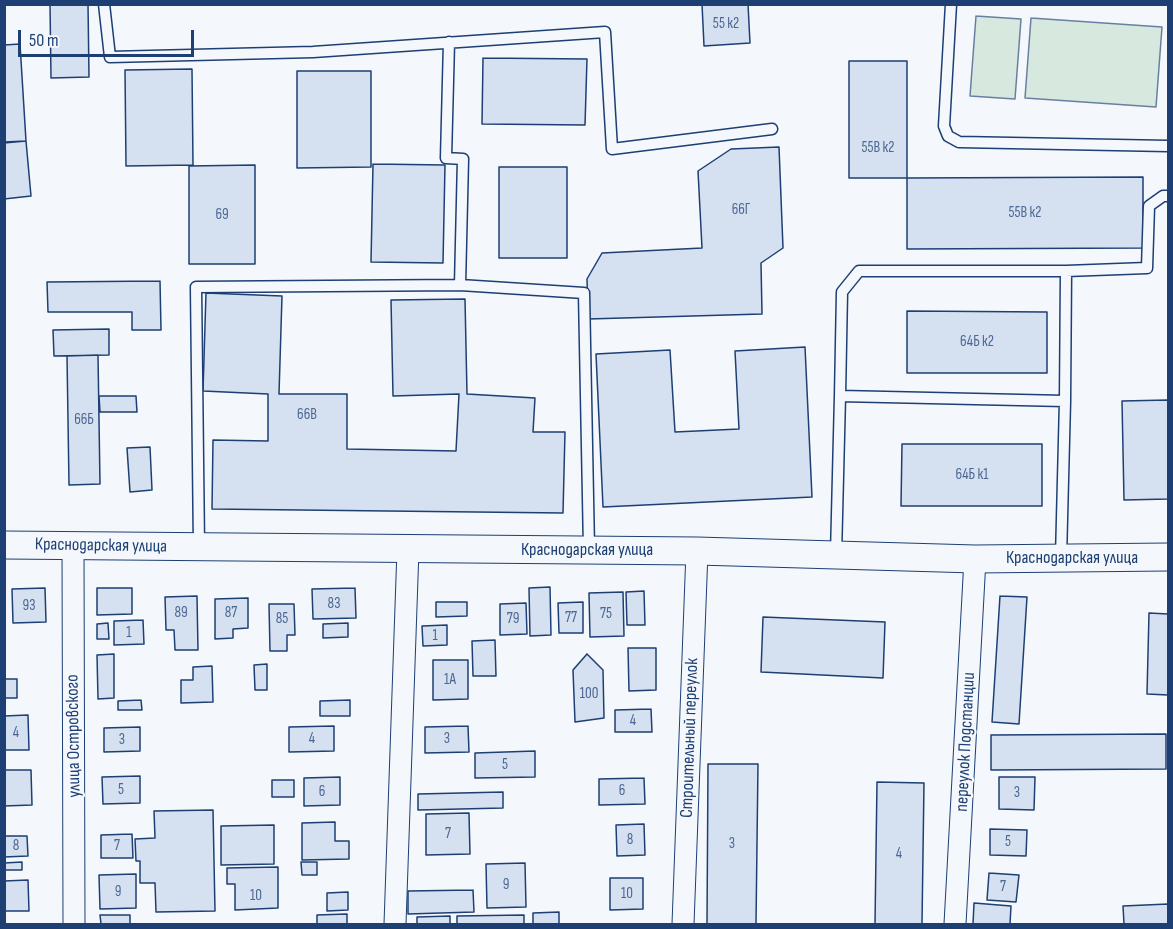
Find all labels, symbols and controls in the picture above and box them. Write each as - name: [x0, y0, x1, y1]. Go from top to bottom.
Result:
- house number: 55 к2: [713, 15, 739, 33]
- scale bar: [21, 18, 196, 56]
- text: 50 m: [29, 30, 59, 51]
- house number: 55В к2: [862, 139, 894, 157]
- house number: 66Г: [732, 201, 750, 219]
- house number: 55В к2: [1009, 204, 1041, 222]
- house number: 69: [215, 206, 229, 224]
- house number: 64Б к2: [960, 333, 994, 351]
- house number: 66В: [297, 406, 317, 424]
- house number: 66Б: [74, 411, 94, 429]
- house number: 64Б к1: [956, 466, 988, 484]
- street label: Краснодарская улица: [35, 534, 167, 558]
- street label: Краснодарская улица: [521, 539, 653, 561]
- street label: Краснодарская улица: [1006, 547, 1138, 569]
- house number: 83: [328, 595, 340, 613]
- house number: 93: [23, 597, 35, 615]
- house number: 89: [174, 604, 188, 622]
- house number: 87: [225, 604, 237, 622]
- house number: 75: [600, 605, 612, 623]
- house number: 77: [565, 609, 577, 627]
- house number: 85: [276, 610, 288, 628]
- house number: 79: [507, 610, 519, 628]
- house number: 1: [126, 624, 132, 642]
- house number: 1: [432, 627, 438, 645]
- street label: Строительный переулок: [676, 658, 704, 818]
- house number: 1А: [444, 671, 456, 689]
- street label: переулок Подстанции: [952, 672, 980, 812]
- street label: улица Островского: [62, 674, 86, 798]
- house number: 100: [580, 685, 598, 703]
- house number: 4: [630, 712, 636, 730]
- house number: 4: [13, 724, 19, 742]
- house number: 4: [309, 730, 315, 748]
- house number: 3: [444, 730, 450, 748]
- house number: 3: [119, 731, 125, 749]
- house number: 5: [502, 756, 508, 774]
- house number: 5: [118, 781, 124, 799]
- house number: 6: [619, 782, 625, 800]
- house number: 6: [319, 783, 325, 801]
- house number: 3: [1014, 784, 1020, 802]
- house number: 7: [445, 825, 451, 843]
- house number: 8: [627, 831, 633, 849]
- house number: 5: [1005, 833, 1011, 851]
- house number: 3: [729, 835, 735, 853]
- house number: 8: [13, 837, 19, 855]
- house number: 7: [114, 837, 120, 855]
- house number: 4: [896, 845, 902, 863]
- house number: 9: [503, 876, 509, 894]
- house number: 7: [1000, 878, 1006, 896]
- house number: 9: [115, 883, 121, 901]
- house number: 10: [621, 885, 633, 903]
- house number: 10: [250, 887, 262, 905]

